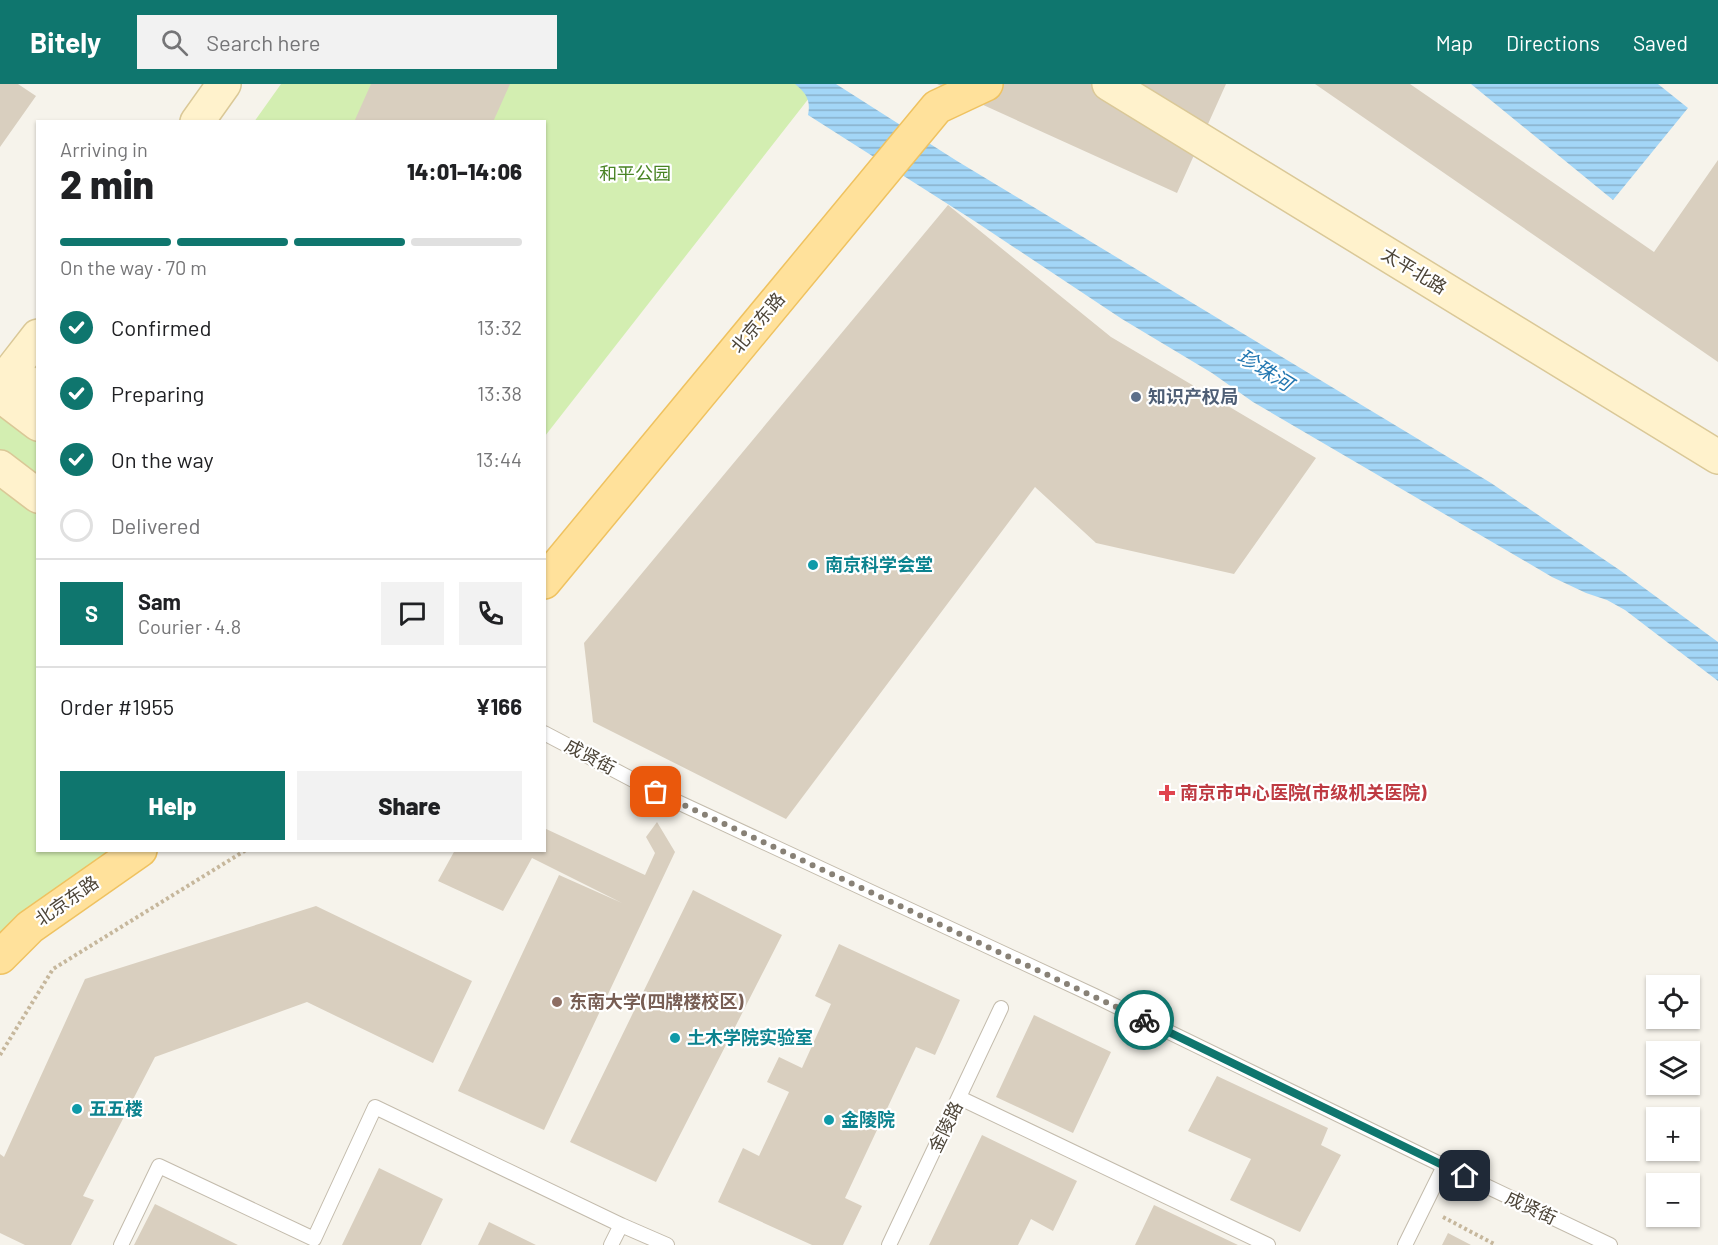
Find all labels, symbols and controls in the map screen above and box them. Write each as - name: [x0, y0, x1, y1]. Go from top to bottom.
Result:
- search box: [137, 15, 557, 69]
- text: Bitely: [30, 25, 101, 59]
- icon: search: [158, 26, 191, 59]
- text: Search here: [206, 29, 321, 55]
- text: Map: [1436, 30, 1473, 55]
- text: Directions: [1506, 30, 1600, 55]
- text: Saved: [1633, 30, 1688, 55]
- text: Arriving in: [60, 137, 148, 161]
- text: 14:01–14:06: [407, 158, 522, 184]
- text: 2 min: [60, 160, 154, 207]
- park label: 和平公园: [599, 162, 671, 184]
- street label: 太平北路: [1378, 242, 1451, 298]
- text: On the way · 70 m: [60, 255, 207, 279]
- street label: 北京东路: [726, 288, 789, 357]
- icon: check: [60, 311, 93, 344]
- text: Confirmed: [111, 314, 211, 340]
- text: 13:32: [477, 315, 522, 339]
- water label: 珍珠河: [1234, 343, 1301, 397]
- icon: check: [60, 377, 93, 410]
- text: Preparing: [111, 380, 204, 406]
- text: 13:38: [477, 381, 522, 405]
- place label: 知识产权局: [1148, 385, 1238, 407]
- marker: 知识产权局: [1129, 390, 1143, 404]
- icon: check: [60, 443, 93, 476]
- text: On the way: [111, 446, 214, 472]
- text: 13:44: [476, 447, 522, 471]
- text: Delivered: [111, 512, 200, 538]
- place label: 南京科学会堂: [825, 553, 933, 575]
- marker: 南京科学会堂: [806, 558, 820, 572]
- button: chat: [381, 582, 444, 645]
- button: phone: [459, 582, 522, 645]
- text: Sam: [138, 588, 181, 614]
- text: S: [85, 600, 98, 626]
- text: Courier · 4.8: [138, 614, 241, 638]
- text: Order #1955: [60, 693, 174, 719]
- text: ¥166: [475, 693, 522, 719]
- street label: 成贤街: [561, 734, 619, 779]
- pin: [630, 766, 681, 817]
- button: Help: [60, 771, 285, 840]
- button: Share: [297, 771, 522, 840]
- icon: bag: [639, 775, 672, 808]
- place label: 南京市中心医院(市级机关医院): [1180, 781, 1427, 803]
- marker: 南京市中心医院(市级机关医院): [1158, 784, 1176, 802]
- street label: 北京东路: [31, 871, 102, 930]
- map controls: [1646, 975, 1700, 1227]
- button: locate: [1646, 975, 1700, 1029]
- place label: 东南大学(四牌楼校区): [569, 990, 744, 1012]
- courier: [1114, 990, 1174, 1050]
- marker: 东南大学(四牌楼校区): [550, 995, 564, 1009]
- icon: bike: [1128, 1004, 1161, 1037]
- place label: 土木学院实验室: [687, 1026, 813, 1048]
- marker: 土木学院实验室: [668, 1031, 682, 1045]
- button: layers: [1646, 1041, 1700, 1095]
- place label: 五五楼: [89, 1097, 143, 1119]
- street label: 金陵路: [923, 1097, 967, 1156]
- marker: 五五楼: [70, 1102, 84, 1116]
- button: +: [1646, 1107, 1700, 1161]
- place label: 金陵院: [841, 1108, 895, 1130]
- marker: 金陵院: [822, 1113, 836, 1127]
- pin: [1439, 1150, 1490, 1201]
- icon: home: [1448, 1159, 1481, 1192]
- button: −: [1646, 1173, 1700, 1227]
- street label: 成贤街: [1502, 1186, 1561, 1228]

